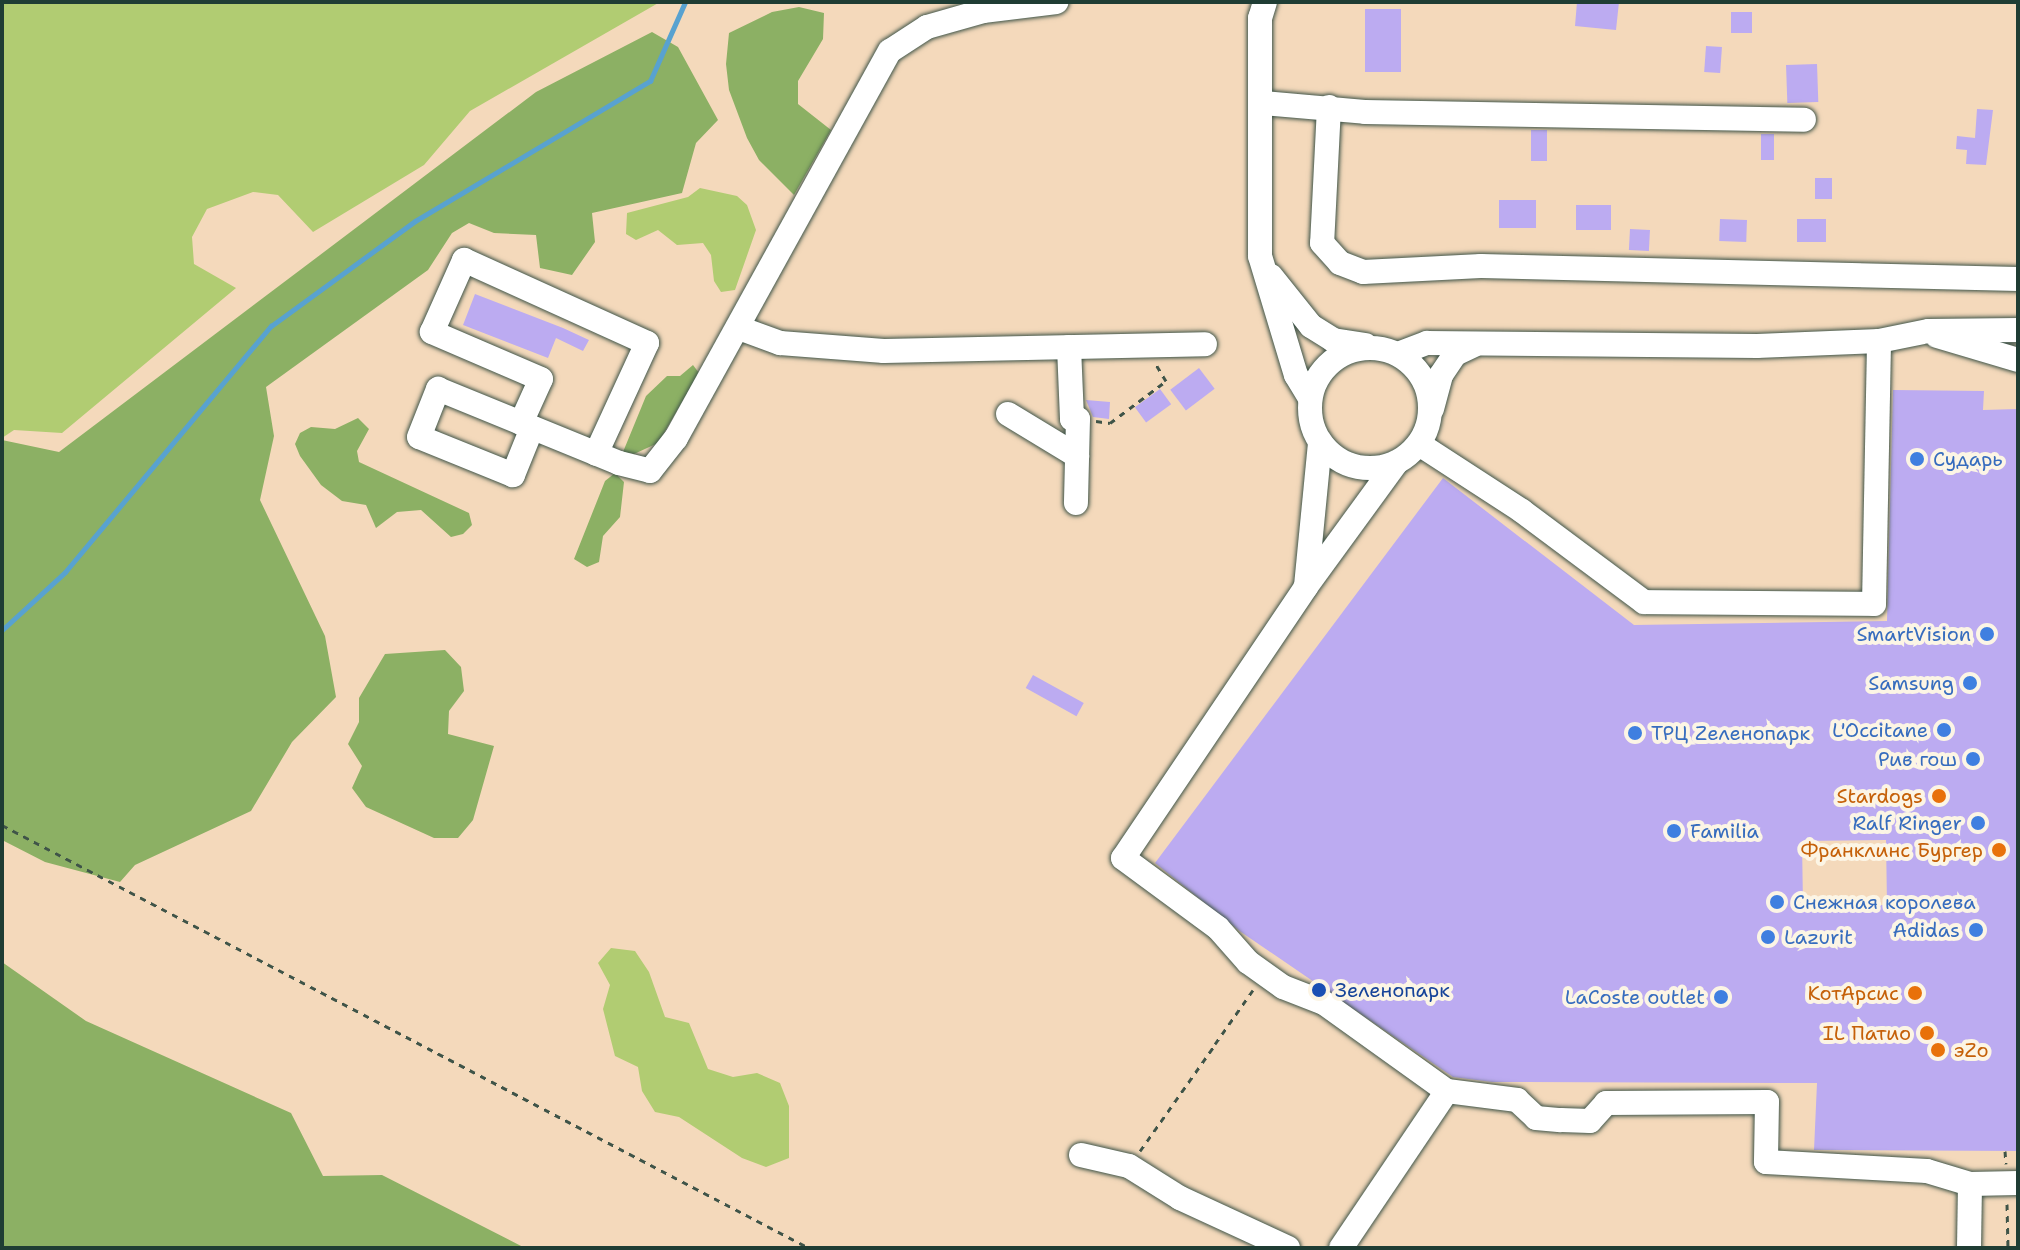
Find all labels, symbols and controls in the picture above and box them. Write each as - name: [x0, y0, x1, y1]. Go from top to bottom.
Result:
- place label: Сударь: [1933, 447, 2003, 471]
- marker: Сударь: [1908, 450, 1926, 468]
- place label: SmartVision: [1856, 622, 1971, 646]
- marker: SmartVision: [1978, 625, 1996, 643]
- place label: Samsung: [1868, 671, 1954, 695]
- marker: Samsung: [1961, 674, 1979, 692]
- place label: L'Occitane: [1832, 718, 1928, 742]
- place label: ТРЦ Zеленопарк: [1651, 721, 1810, 745]
- marker: L'Occitane: [1935, 721, 1953, 739]
- marker: ТРЦ Zеленопарк: [1626, 724, 1644, 742]
- place label: Рив гош: [1878, 747, 1957, 771]
- marker: Рив гош: [1964, 750, 1982, 768]
- place label: Stardogs: [1836, 784, 1923, 808]
- marker: Stardogs: [1930, 787, 1948, 805]
- place label: Ralf Ringer: [1852, 811, 1962, 835]
- marker: Ralf Ringer: [1969, 814, 1987, 832]
- place label: Familia: [1690, 819, 1759, 843]
- marker: Familia: [1665, 822, 1683, 840]
- place label: Франклинс Бургер: [1800, 838, 1983, 862]
- marker: Франклинс Бургер: [1990, 841, 2008, 859]
- place label: Снежная королева: [1793, 890, 1976, 914]
- marker: Снежная королева: [1768, 893, 1786, 911]
- place label: Adidas: [1892, 918, 1960, 942]
- marker: Adidas: [1967, 921, 1985, 939]
- place label: Lazurit: [1784, 925, 1853, 949]
- marker: Lazurit: [1759, 928, 1777, 946]
- place label: Зеленопарк: [1335, 978, 1450, 1002]
- marker: Зеленопарк: [1310, 981, 1328, 999]
- place label: КотАрсис: [1808, 981, 1899, 1005]
- marker: КотАрсис: [1906, 984, 1924, 1002]
- place label: LaCoste outlet: [1565, 985, 1705, 1009]
- marker: LaCoste outlet: [1712, 988, 1730, 1006]
- place label: IL Патио: [1823, 1021, 1911, 1045]
- marker: IL Патио: [1918, 1024, 1936, 1042]
- place label: эZо: [1954, 1038, 1989, 1062]
- marker: эZо: [1929, 1041, 1947, 1059]

